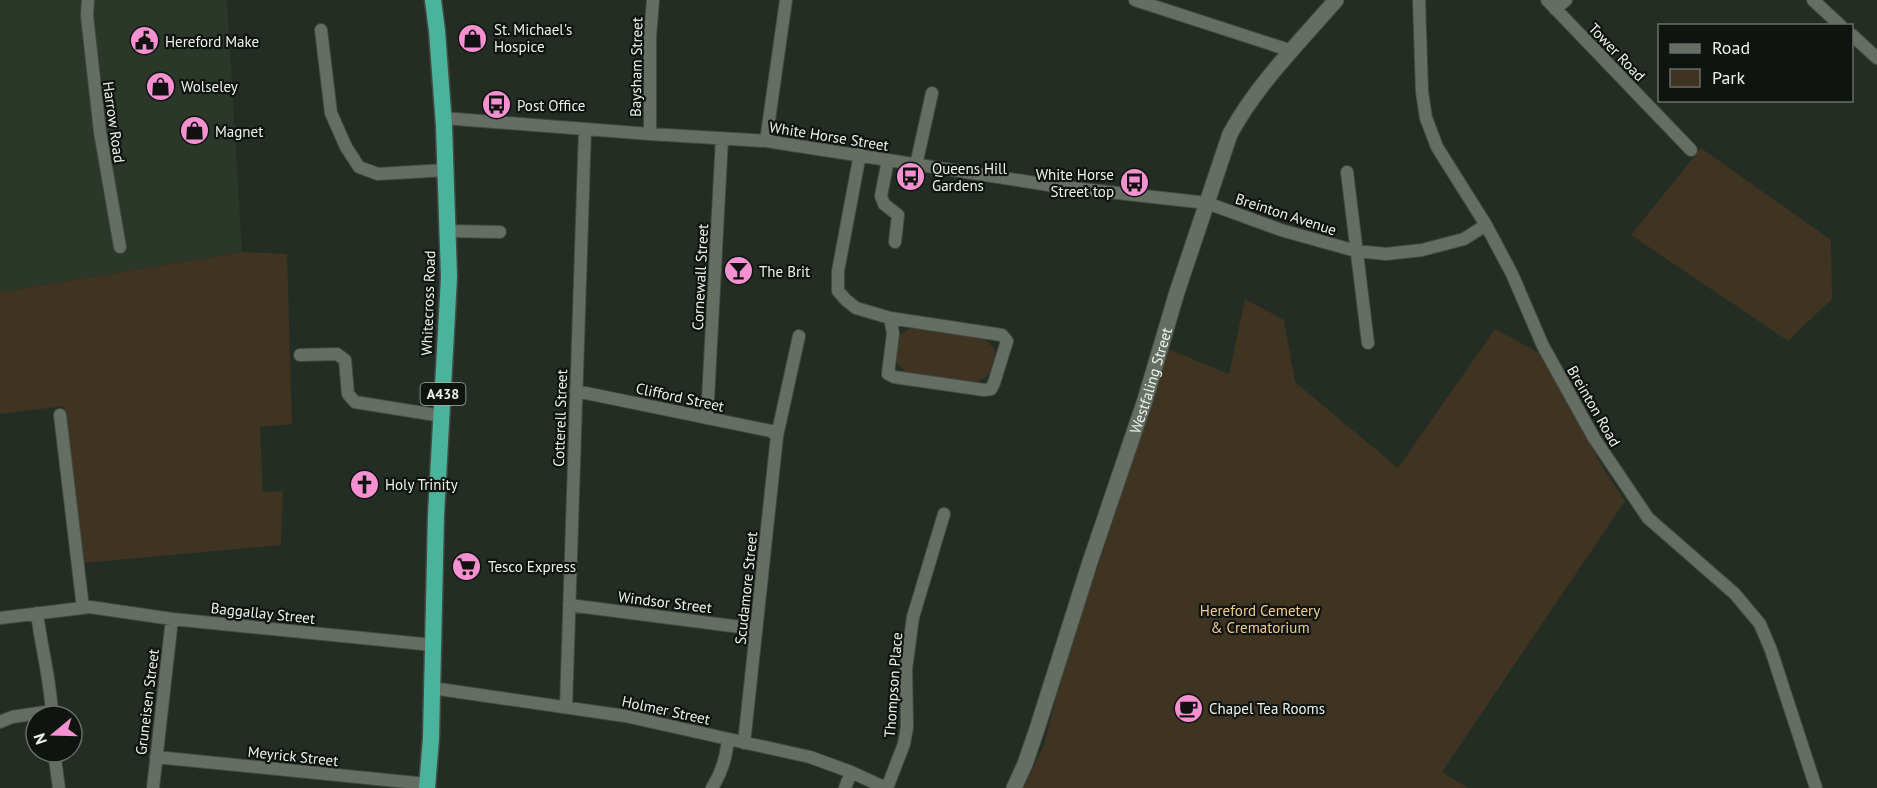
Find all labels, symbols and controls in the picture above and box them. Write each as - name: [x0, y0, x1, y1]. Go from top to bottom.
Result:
- street label: Baysham Street: [626, 17, 646, 117]
- street label: Tower Road: [1585, 19, 1649, 85]
- place label: St. Michael's Hospice: [494, 20, 572, 56]
- shop icon: St. Michael's Hospice: [457, 22, 489, 54]
- legend: [1658, 24, 1853, 102]
- public building icon: Hereford Make: [128, 25, 160, 57]
- place label: Hereford Make: [165, 32, 259, 51]
- text: Road: [1712, 36, 1750, 59]
- text: Park: [1712, 66, 1745, 89]
- shop icon: Wolseley: [144, 70, 176, 102]
- place label: Wolseley: [181, 77, 238, 96]
- street label: Harrow Road: [99, 80, 129, 164]
- bus stop icon: Post Office: [480, 89, 512, 121]
- place label: Post Office: [517, 96, 585, 115]
- shop icon: Magnet: [178, 115, 210, 147]
- street label: White Horse Street: [768, 117, 890, 155]
- place label: Magnet: [215, 122, 263, 141]
- place label: Queens Hill Gardens: [932, 159, 1007, 195]
- bus stop icon: Queens Hill Gardens: [895, 161, 927, 193]
- place label: White Horse Street top: [1036, 165, 1114, 201]
- bus stop icon: White Horse Street top: [1119, 167, 1151, 199]
- street label: Breinton Avenue: [1233, 189, 1339, 239]
- street label: Cornewall Street: [688, 223, 712, 331]
- street label: Whitecross Road: [417, 250, 439, 356]
- bar icon: The Brit: [722, 255, 754, 287]
- place label: The Brit: [759, 262, 810, 281]
- street label: Westfaling Street: [1125, 325, 1176, 436]
- street label: Breinton Road: [1563, 362, 1625, 450]
- street label: Cotterell Street: [549, 369, 571, 467]
- street label: Clifford Street: [634, 378, 726, 416]
- road number: A438: [420, 383, 466, 405]
- church icon: Holy Trinity: [348, 468, 380, 500]
- place label: Holy Trinity: [385, 475, 458, 494]
- street label: Scudamore Street: [731, 531, 761, 645]
- supermarket icon: Tesco Express: [451, 550, 483, 582]
- place label: Tesco Express: [488, 557, 576, 576]
- street label: Windsor Street: [617, 587, 713, 617]
- street label: Baggallay Street: [210, 598, 316, 628]
- park label: Hereford Cemetery & Crematorium: [1200, 601, 1320, 637]
- street label: Thompson Place: [880, 632, 906, 738]
- street label: Gruneisen Street: [131, 648, 163, 756]
- street label: Holmer Street: [620, 691, 712, 729]
- cafe icon: Chapel Tea Rooms: [1172, 692, 1204, 724]
- place label: Chapel Tea Rooms: [1209, 699, 1325, 718]
- north arrow: [24, 704, 84, 764]
- text: N: [29, 731, 51, 747]
- street label: Meyrick Street: [247, 742, 339, 770]

